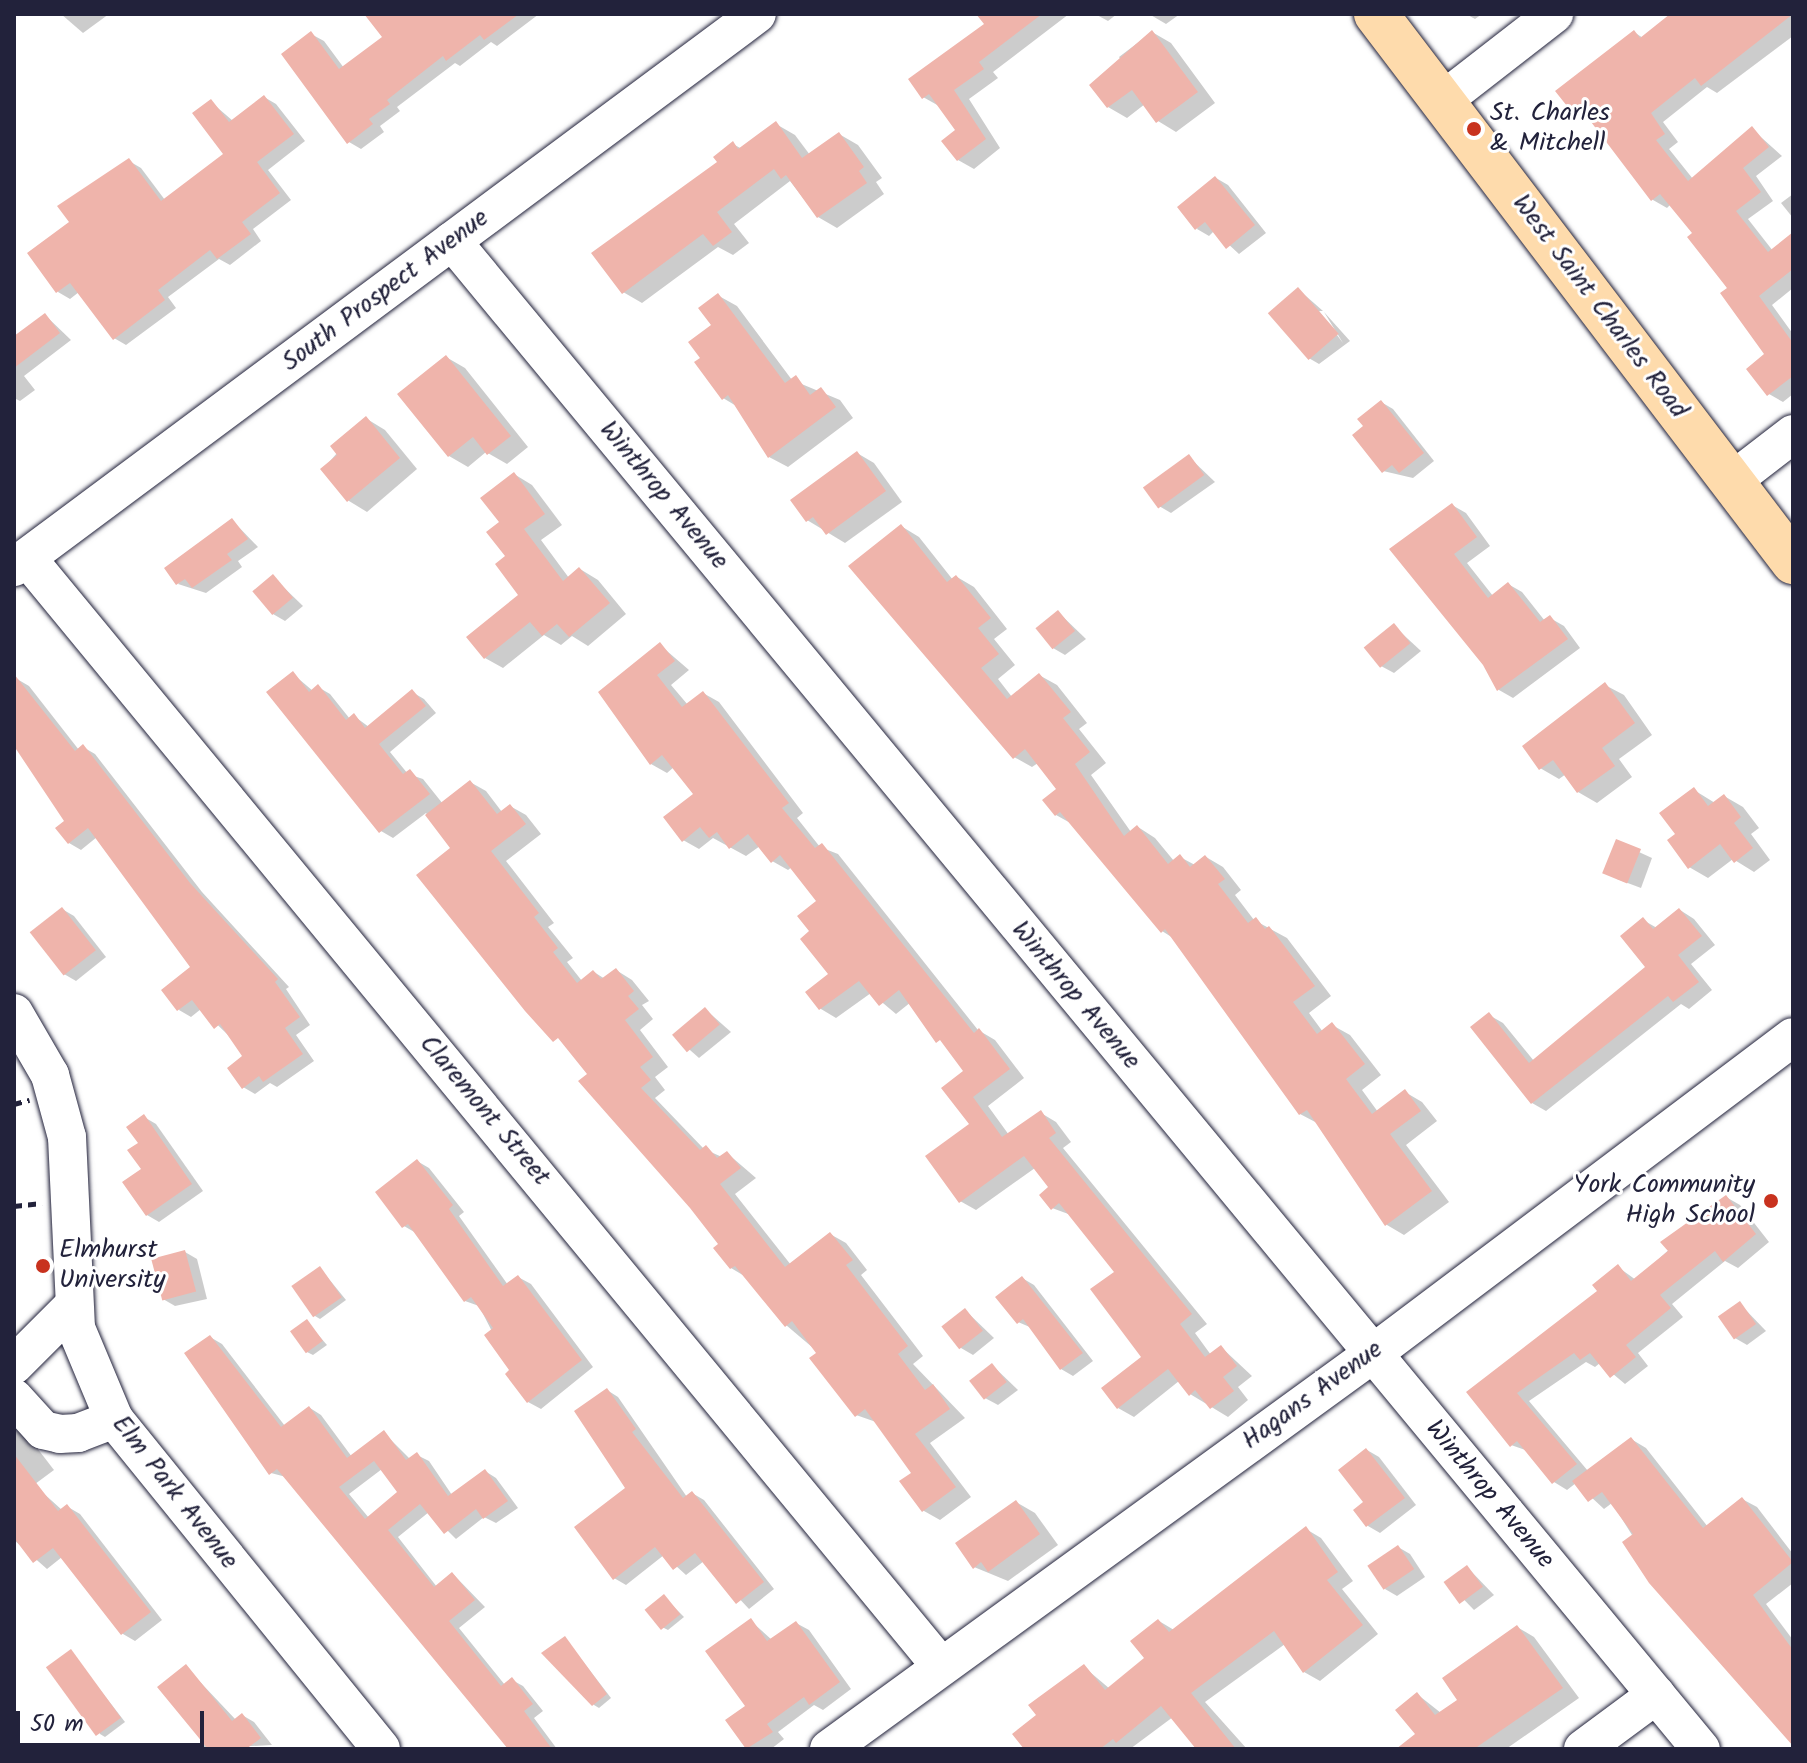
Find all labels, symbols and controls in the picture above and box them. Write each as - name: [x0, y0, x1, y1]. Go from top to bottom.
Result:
- place label: St. Charles & Mitchell: [1490, 98, 1610, 160]
- marker: St. Charles & Mitchell: [1465, 120, 1483, 138]
- street label: West Saint Charles Road: [1505, 189, 1693, 425]
- street label: South Prospect Avenue: [276, 203, 496, 379]
- street label: Winthrop Avenue: [592, 415, 734, 577]
- street label: Winthrop Avenue: [1004, 915, 1146, 1077]
- street label: Claremont Street: [412, 1029, 556, 1193]
- place label: York Community High School: [1573, 1170, 1755, 1232]
- marker: York Community High School: [1762, 1192, 1780, 1210]
- place label: Elmhurst University: [59, 1235, 165, 1296]
- marker: Elmhurst University: [34, 1257, 52, 1275]
- street label: Hagans Avenue: [1237, 1335, 1389, 1457]
- street label: Elm Park Avenue: [104, 1410, 244, 1576]
- street label: Winthrop Avenue: [1418, 1414, 1560, 1576]
- scale bar: [20, 1695, 208, 1745]
- text: 50 m: [30, 1705, 84, 1744]

